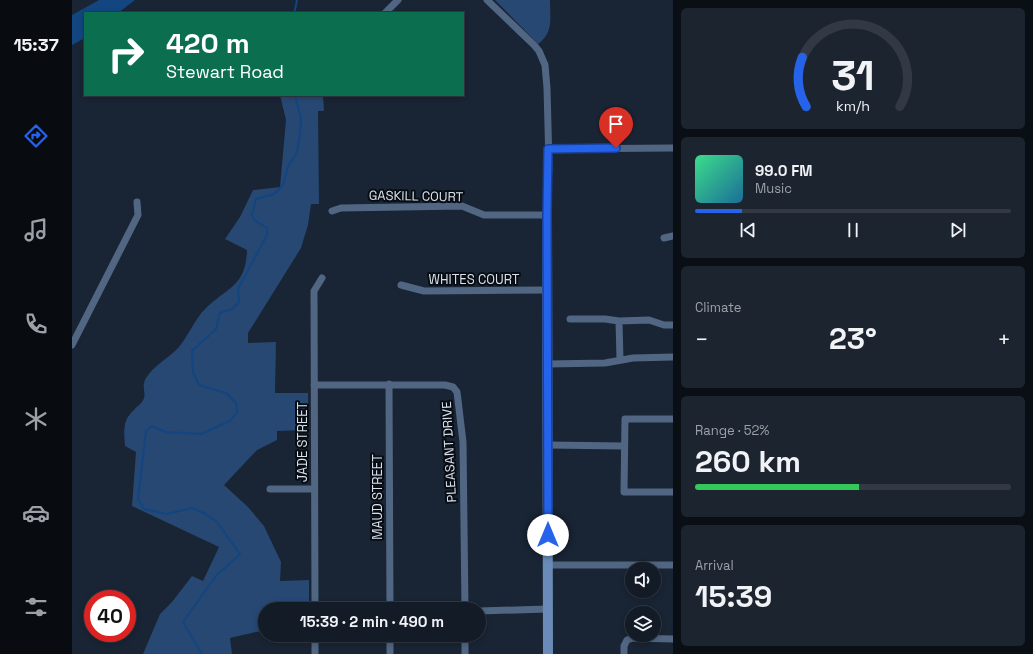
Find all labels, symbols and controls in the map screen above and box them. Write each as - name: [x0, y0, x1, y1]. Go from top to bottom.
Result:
- text: 420 m: [166, 25, 250, 61]
- icon: right: [100, 28, 152, 80]
- text: 15:37: [13, 33, 59, 56]
- text: 31: [831, 48, 875, 101]
- text: Stewart Road: [166, 60, 284, 83]
- text: km/h: [836, 96, 870, 114]
- pin: [599, 107, 633, 148]
- icon: arrive: [605, 113, 627, 135]
- icon: directions: [22, 122, 50, 150]
- text: 99.0 FM: [755, 161, 812, 180]
- text: Music: [755, 180, 792, 197]
- street label: GASKILL COURT: [369, 187, 464, 205]
- icon: music: [22, 216, 50, 244]
- icon: previous: [737, 219, 759, 241]
- icon: pause: [842, 219, 864, 241]
- icon: next: [947, 219, 969, 241]
- street label: WHITES COURT: [429, 271, 520, 288]
- text: Climate: [695, 299, 741, 316]
- icon: phone: [22, 310, 50, 338]
- text: 23°: [829, 319, 877, 358]
- text: −: [695, 325, 709, 353]
- text: +: [997, 325, 1011, 353]
- street label: JADE STREET: [294, 401, 311, 482]
- street label: PLEASANT DRIVE: [438, 401, 460, 503]
- icon: climate: [22, 405, 50, 433]
- text: Range · 52%: [695, 422, 769, 439]
- text: 260 km: [695, 442, 801, 481]
- street label: MAUD STREET: [369, 454, 386, 540]
- icon: car: [22, 499, 50, 527]
- position arrow: [527, 514, 569, 556]
- text: Arrival: [695, 557, 734, 574]
- map controls: [625, 562, 661, 642]
- button: sound: [625, 562, 661, 598]
- text: 15:39: [695, 577, 772, 616]
- speed limit sign: 40: [84, 590, 136, 642]
- icon: filters: [22, 593, 50, 621]
- button: layers: [625, 606, 661, 642]
- text: 15:39 · 2 min · 490 m: [300, 612, 444, 631]

